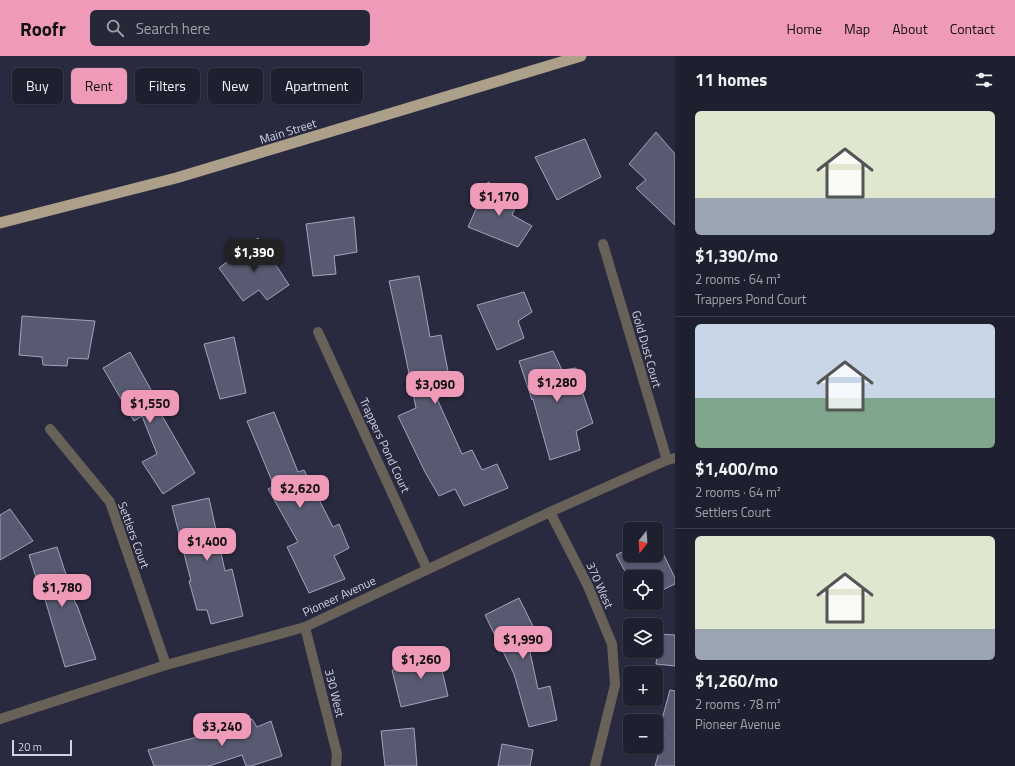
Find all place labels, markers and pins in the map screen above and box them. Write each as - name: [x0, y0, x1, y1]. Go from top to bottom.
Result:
- pin: $1,170: [466, 183, 532, 217]
- pin: $1,390: [221, 239, 287, 273]
- pin: $1,280: [524, 369, 590, 403]
- pin: $3,090: [402, 371, 468, 405]
- pin: $1,550: [117, 390, 183, 424]
- pin: $2,620: [267, 475, 333, 509]
- pin: $1,400: [174, 528, 240, 562]
- pin: $1,780: [29, 574, 95, 608]
- pin: $1,990: [490, 626, 556, 660]
- pin: $1,260: [388, 646, 454, 680]
- pin: $3,240: [189, 713, 255, 747]

